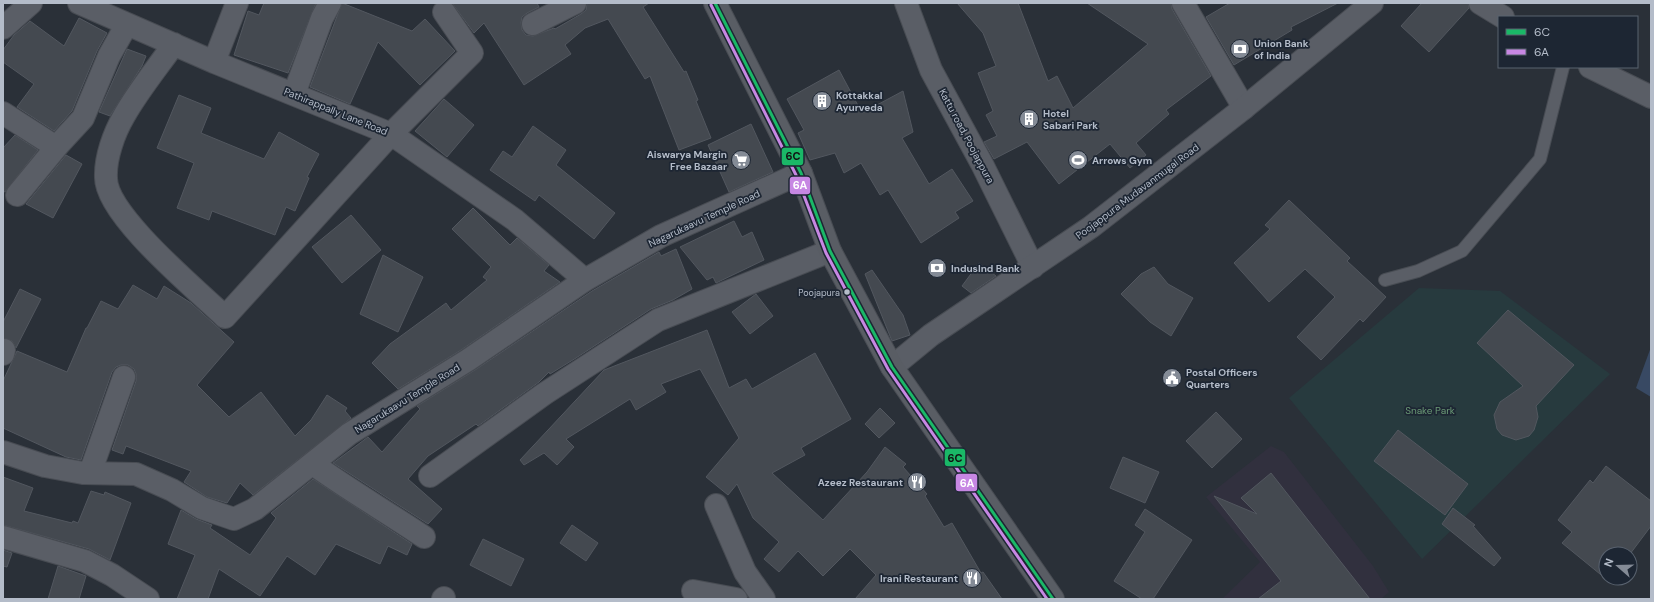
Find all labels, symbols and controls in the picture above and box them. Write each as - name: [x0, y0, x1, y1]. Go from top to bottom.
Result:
- legend: [1498, 16, 1638, 68]
- text: 6C: [1534, 24, 1551, 40]
- place label: Union Bank of India: [1254, 37, 1309, 62]
- bank icon: Union Bank of India: [1229, 38, 1251, 60]
- text: 6A: [1534, 44, 1549, 60]
- street label: Pathirappally Lane Road: [282, 85, 390, 138]
- street label: Kattu road, Poojappura: [936, 87, 997, 186]
- place label: Kottakkal Ayurveda: [836, 89, 883, 114]
- building icon: Kottakkal Ayurveda: [811, 90, 833, 112]
- place label: Hotel Sabari Park: [1043, 107, 1098, 132]
- building icon: Hotel Sabari Park: [1018, 108, 1040, 130]
- street label: Poojappura Mudavanmugal Road: [1073, 141, 1202, 242]
- line badge: 6C: [781, 147, 804, 166]
- place label: Aiswarya Margin Free Bazaar: [647, 148, 727, 173]
- supermarket icon: Aiswarya Margin Free Bazaar: [730, 149, 752, 171]
- text: 6C: [785, 149, 801, 163]
- sports icon: Arrows Gym: [1067, 149, 1089, 171]
- place label: Arrows Gym: [1092, 154, 1152, 167]
- line badge: 6A: [789, 176, 811, 195]
- text: 6A: [793, 178, 807, 192]
- street label: Nagarukaavu Temple Road: [646, 187, 762, 250]
- bank icon: IndusInd Bank: [926, 257, 948, 279]
- place label: IndusInd Bank: [951, 262, 1020, 275]
- place label: Poojapura: [798, 287, 840, 299]
- marker: Poojapura: [842, 287, 852, 297]
- street label: Nagarukaavu Temple Road: [352, 361, 462, 436]
- place label: Postal Officers Quarters: [1186, 366, 1258, 391]
- public building icon: Postal Officers Quarters: [1161, 367, 1183, 389]
- park label: Snake Park: [1405, 404, 1455, 417]
- line badge: 6C: [944, 448, 966, 467]
- text: 6C: [947, 451, 963, 465]
- restaurant icon: Azeez Restaurant: [906, 471, 928, 493]
- line badge: 6A: [955, 473, 978, 492]
- place label: Azeez Restaurant: [818, 476, 903, 489]
- text: 6A: [960, 476, 974, 490]
- north arrow: [1598, 546, 1638, 586]
- text: N: [1601, 556, 1617, 569]
- restaurant icon: Irani Restaurant: [961, 567, 983, 589]
- place label: Irani Restaurant: [880, 572, 958, 585]

